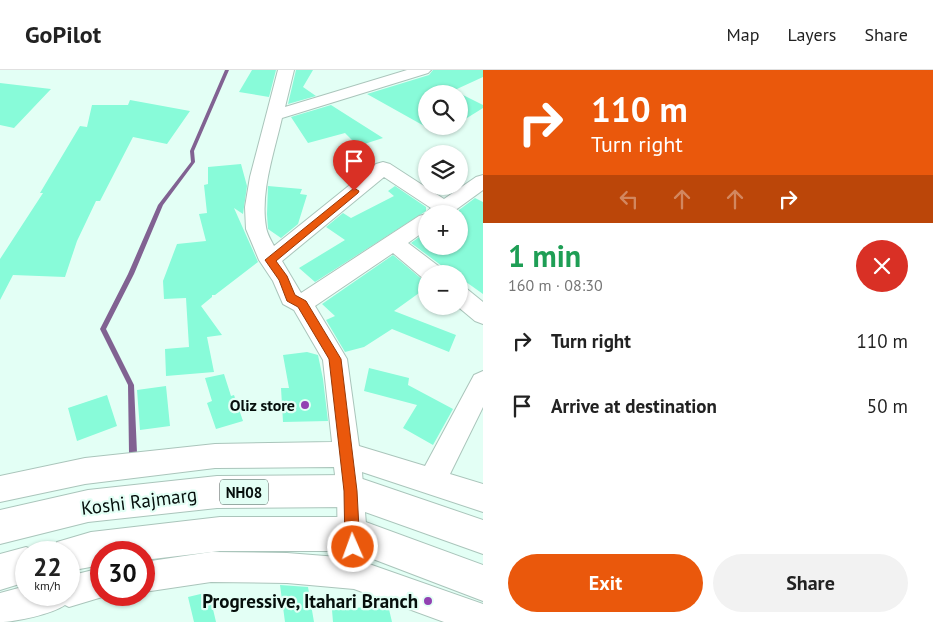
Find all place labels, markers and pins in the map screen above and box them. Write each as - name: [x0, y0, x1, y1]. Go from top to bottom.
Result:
- pin: [333, 140, 375, 191]
- place label: Oliz store: [230, 395, 295, 415]
- marker: Oliz store: [299, 399, 311, 411]
- place label: Progressive, Itahari Branch: [202, 589, 418, 613]
- marker: Progressive, Itahari Branch: [422, 595, 434, 607]

